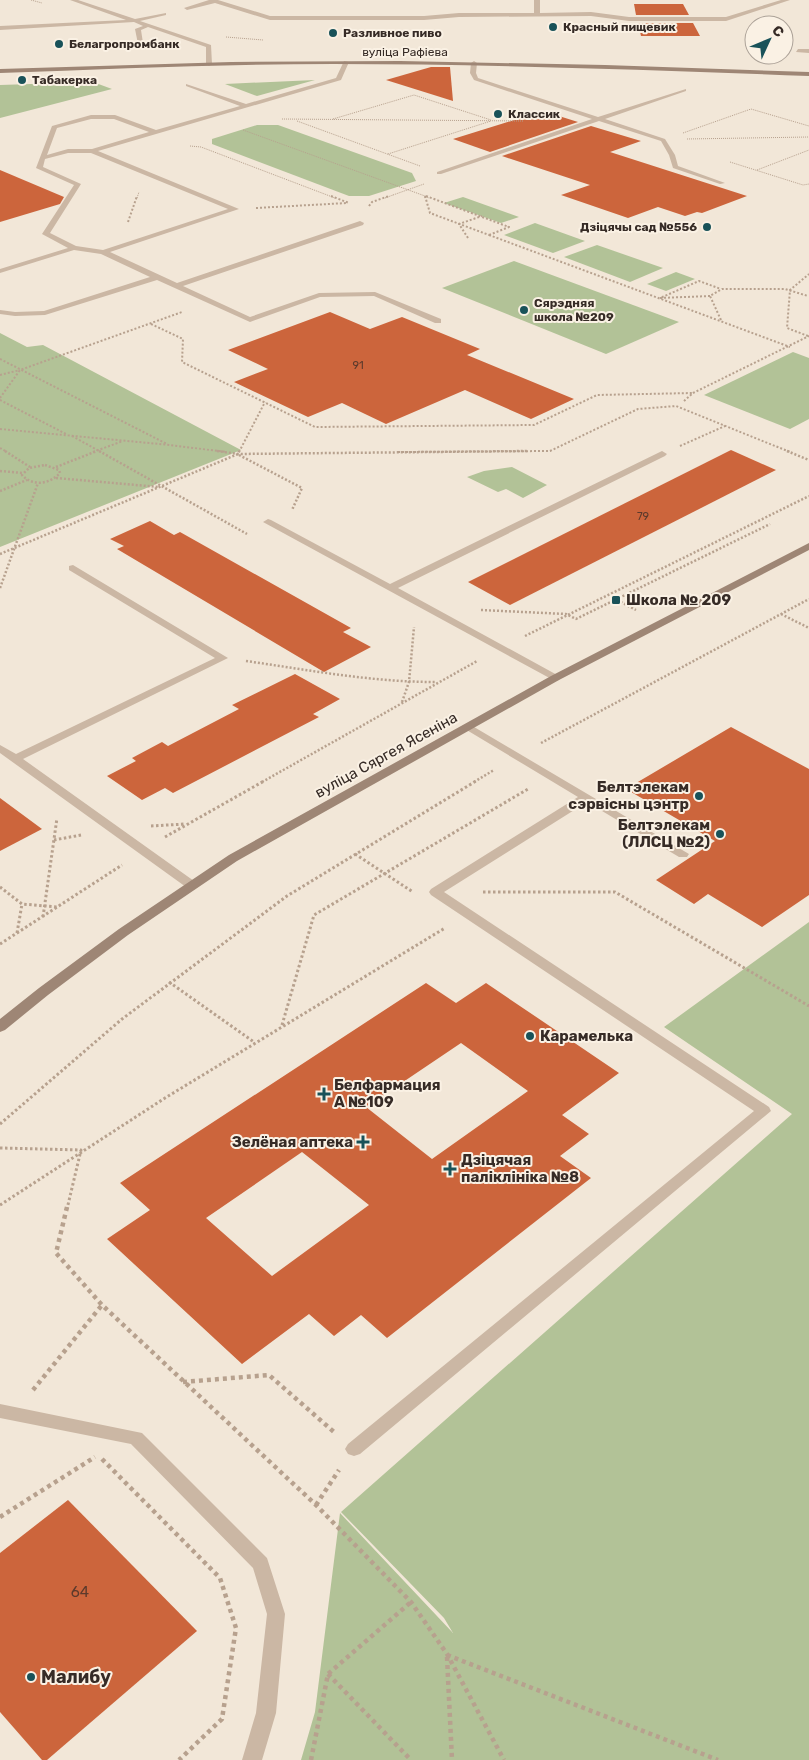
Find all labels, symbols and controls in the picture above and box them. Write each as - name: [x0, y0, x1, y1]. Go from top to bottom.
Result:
- north arrow: [744, 15, 794, 65]
- place label: Красный пищевик: [563, 20, 676, 34]
- marker: Красный пищевик: [547, 21, 559, 33]
- text: С: [768, 22, 788, 41]
- place label: Разливное пиво: [343, 26, 442, 40]
- marker: Разливное пиво: [327, 27, 339, 39]
- place label: Белагропромбанк: [69, 37, 180, 51]
- marker: Белагропромбанк: [53, 38, 65, 50]
- street label: вуліца Рафіева: [362, 45, 448, 59]
- place label: Табакерка: [32, 73, 97, 87]
- marker: Табакерка: [16, 74, 28, 86]
- place label: Классик: [508, 107, 561, 121]
- marker: Классик: [492, 108, 504, 120]
- place label: Дзіцячы сад №556: [580, 220, 697, 234]
- marker: Дзіцячы сад №556: [701, 221, 713, 233]
- place label: Сярэдняя школа №209: [534, 296, 614, 324]
- marker: Сярэдняя школа №209: [518, 304, 530, 316]
- house number: 91: [352, 359, 364, 372]
- house number: 79: [637, 510, 649, 523]
- place label: Школа № 209: [626, 591, 732, 609]
- marker: Школа № 209: [610, 594, 622, 606]
- street label: вуліца Сяргея Ясеніна: [312, 708, 460, 802]
- place label: Белтэлекам сэрвісны цэнтр: [568, 778, 689, 813]
- marker: Белтэлекам сэрвісны цэнтр: [693, 790, 705, 802]
- place label: Белтэлекам (ЛЛСЦ №2): [618, 816, 710, 851]
- marker: Белтэлекам (ЛЛСЦ №2): [714, 828, 726, 840]
- place label: Карамелька: [540, 1027, 633, 1045]
- marker: Карамелька: [524, 1030, 536, 1042]
- place label: Белфармация А №109: [334, 1076, 441, 1111]
- marker: Белфармация А №109: [318, 1088, 330, 1100]
- place label: Зелёная аптека: [232, 1133, 353, 1151]
- marker: Зелёная аптека: [357, 1136, 369, 1148]
- place label: Дзіцячая паліклініка №8: [461, 1151, 579, 1186]
- marker: Дзіцячая паліклініка №8: [443, 1162, 457, 1176]
- house number: 64: [71, 1583, 89, 1601]
- place label: Малибу: [41, 1666, 111, 1688]
- marker: Малибу: [25, 1671, 37, 1683]

